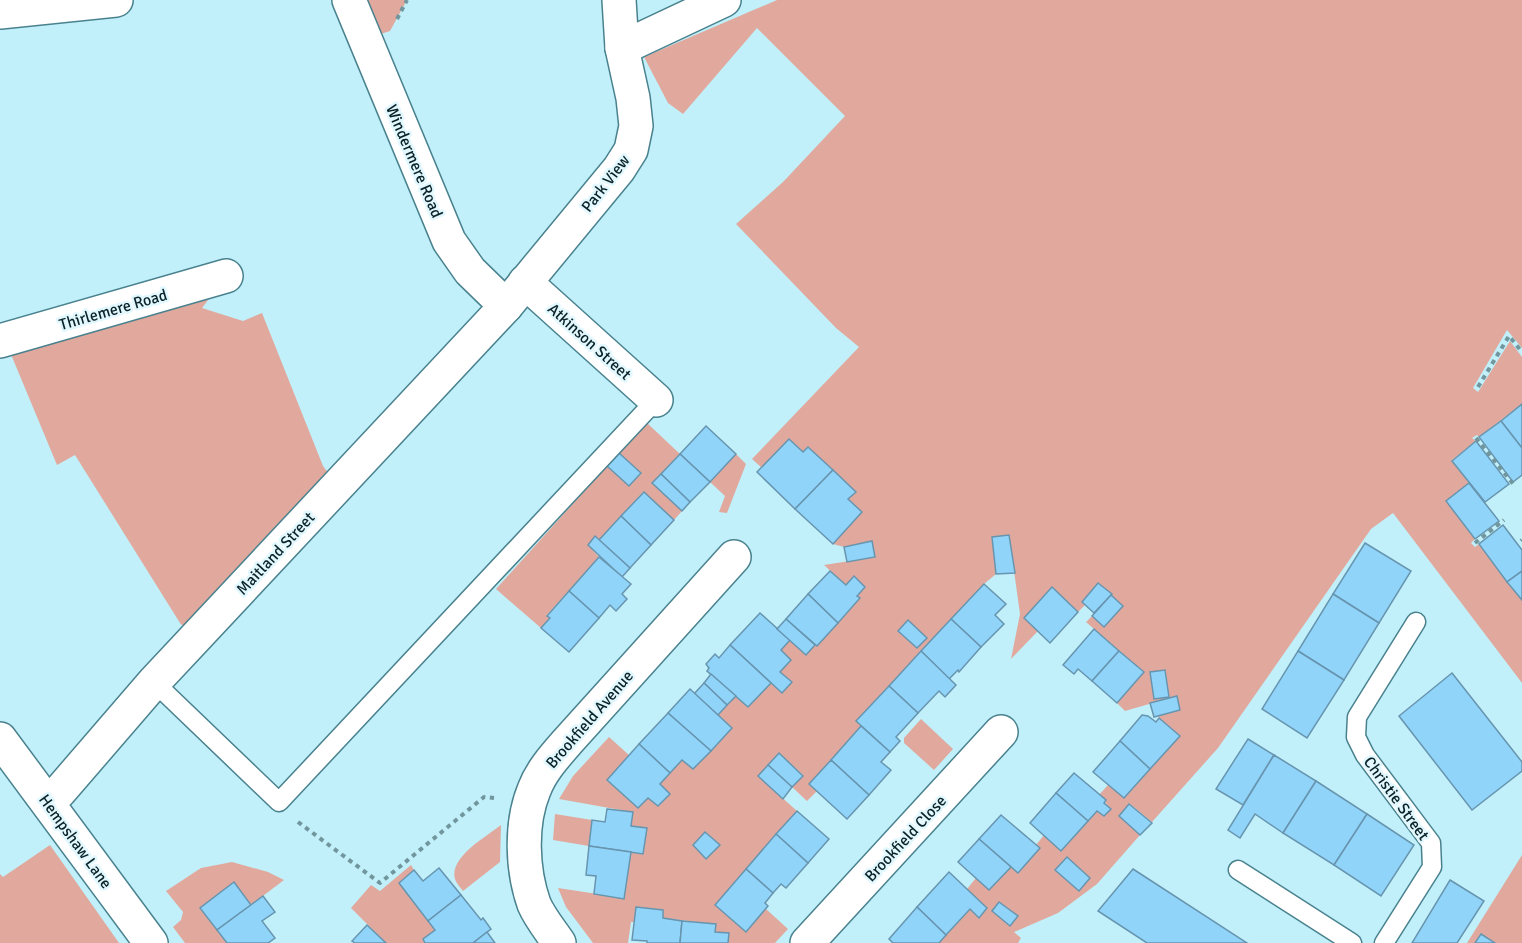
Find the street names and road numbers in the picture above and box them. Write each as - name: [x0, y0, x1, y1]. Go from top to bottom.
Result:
- street label: Windermere Road: [381, 102, 447, 221]
- street label: Park View: [577, 151, 635, 216]
- street label: Thirlemere Road: [57, 285, 170, 335]
- street label: Atkinson Street: [543, 299, 635, 385]
- street label: Maitland Street: [232, 508, 320, 599]
- street label: Brookfield Avenue: [542, 666, 638, 773]
- street label: Christie Street: [1359, 753, 1434, 845]
- street label: Hempshaw Lane: [34, 790, 116, 893]
- street label: Brookfield Close: [861, 791, 951, 886]

